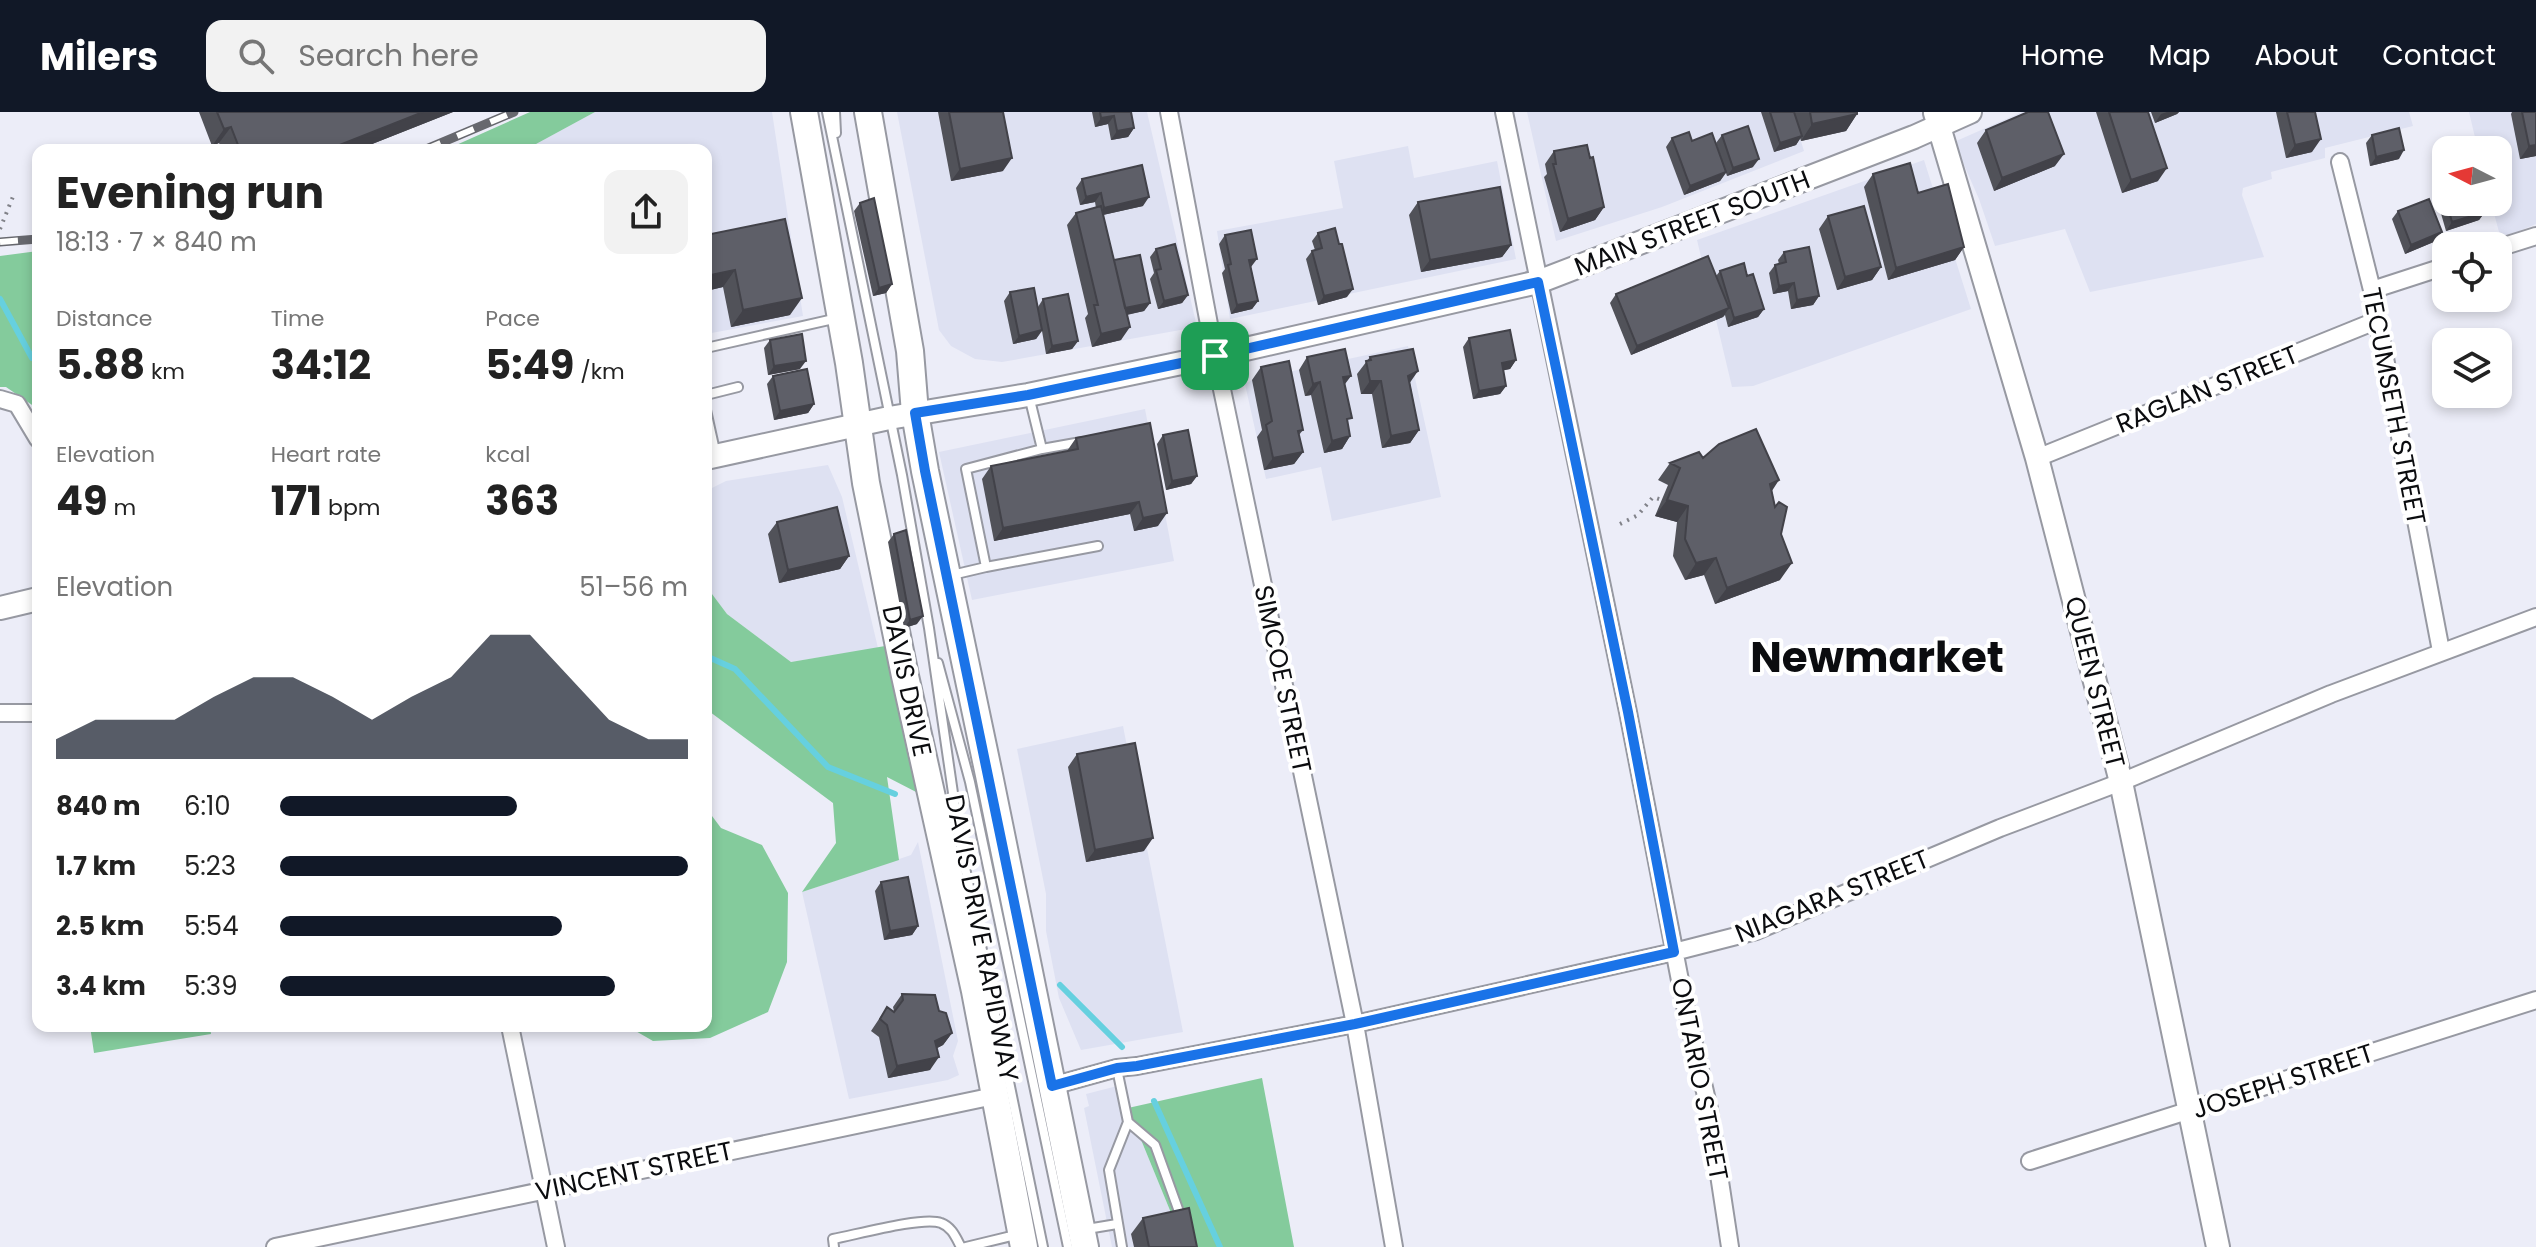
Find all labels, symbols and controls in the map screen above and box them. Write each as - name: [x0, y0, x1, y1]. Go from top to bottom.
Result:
- search box: [206, 20, 766, 92]
- text: Milers: [40, 30, 158, 83]
- icon: search: [234, 34, 278, 78]
- text: Search here: [298, 34, 479, 77]
- text: Home: [2021, 36, 2104, 75]
- text: Map: [2148, 36, 2210, 75]
- text: About: [2254, 36, 2338, 75]
- text: Contact: [2382, 36, 2496, 75]
- north arrow: [2432, 136, 2512, 216]
- map controls: [2432, 136, 2512, 408]
- street label: MAIN STREET SOUTH: [1569, 161, 1815, 285]
- text: Evening run: [56, 162, 324, 223]
- button: share: [604, 170, 688, 254]
- text: 18:13 · 7 × 840 m: [56, 224, 257, 260]
- button: locate: [2432, 232, 2512, 312]
- street label: TECUMSETH STREET: [2353, 284, 2435, 528]
- text: Distance: [56, 303, 152, 334]
- text: Time: [271, 303, 324, 334]
- text: Pace: [485, 303, 540, 334]
- pin: [1181, 322, 1249, 390]
- button: layers: [2432, 328, 2512, 408]
- icon: arrive: [1193, 334, 1237, 378]
- street label: RAGLAN STREET: [2111, 336, 2303, 442]
- text: 5.88: [56, 337, 145, 393]
- text: 34:12: [271, 337, 371, 393]
- text: 5:49: [485, 337, 574, 393]
- text: km: [145, 356, 185, 387]
- text: /km: [574, 356, 625, 387]
- text: Elevation: [56, 439, 155, 470]
- text: Heart rate: [271, 439, 381, 470]
- text: kcal: [485, 439, 530, 470]
- text: 49: [56, 473, 108, 529]
- text: 171: [271, 473, 322, 529]
- text: 363: [485, 473, 559, 529]
- text: m: [108, 492, 136, 523]
- text: bpm: [322, 492, 380, 523]
- text: Elevation: [56, 569, 173, 605]
- text: 51–56 m: [579, 569, 688, 605]
- street label: SIMCOE STREET: [1246, 582, 1320, 776]
- street label: QUEEN STREET: [2056, 592, 2134, 772]
- street label: DAVIS DRIVE: [873, 602, 941, 760]
- district label: Newmarket: [1750, 628, 2004, 687]
- text: 840 m: [56, 788, 140, 824]
- text: 6:10: [184, 788, 231, 824]
- street label: DAVIS DRIVE RAPIDWAY: [936, 791, 1028, 1085]
- street label: NIAGARA STREET: [1730, 841, 1934, 951]
- text: 1.7 km: [56, 848, 136, 884]
- text: 5:23: [184, 848, 236, 884]
- text: 2.5 km: [56, 908, 144, 944]
- text: 5:54: [184, 908, 239, 944]
- text: 3.4 km: [56, 968, 146, 1004]
- text: 5:39: [184, 968, 238, 1004]
- street label: ONTARIO STREET: [1663, 975, 1737, 1183]
- street label: JOSEPH STREET: [2188, 1035, 2378, 1127]
- street label: VINCENT STREET: [532, 1133, 736, 1209]

